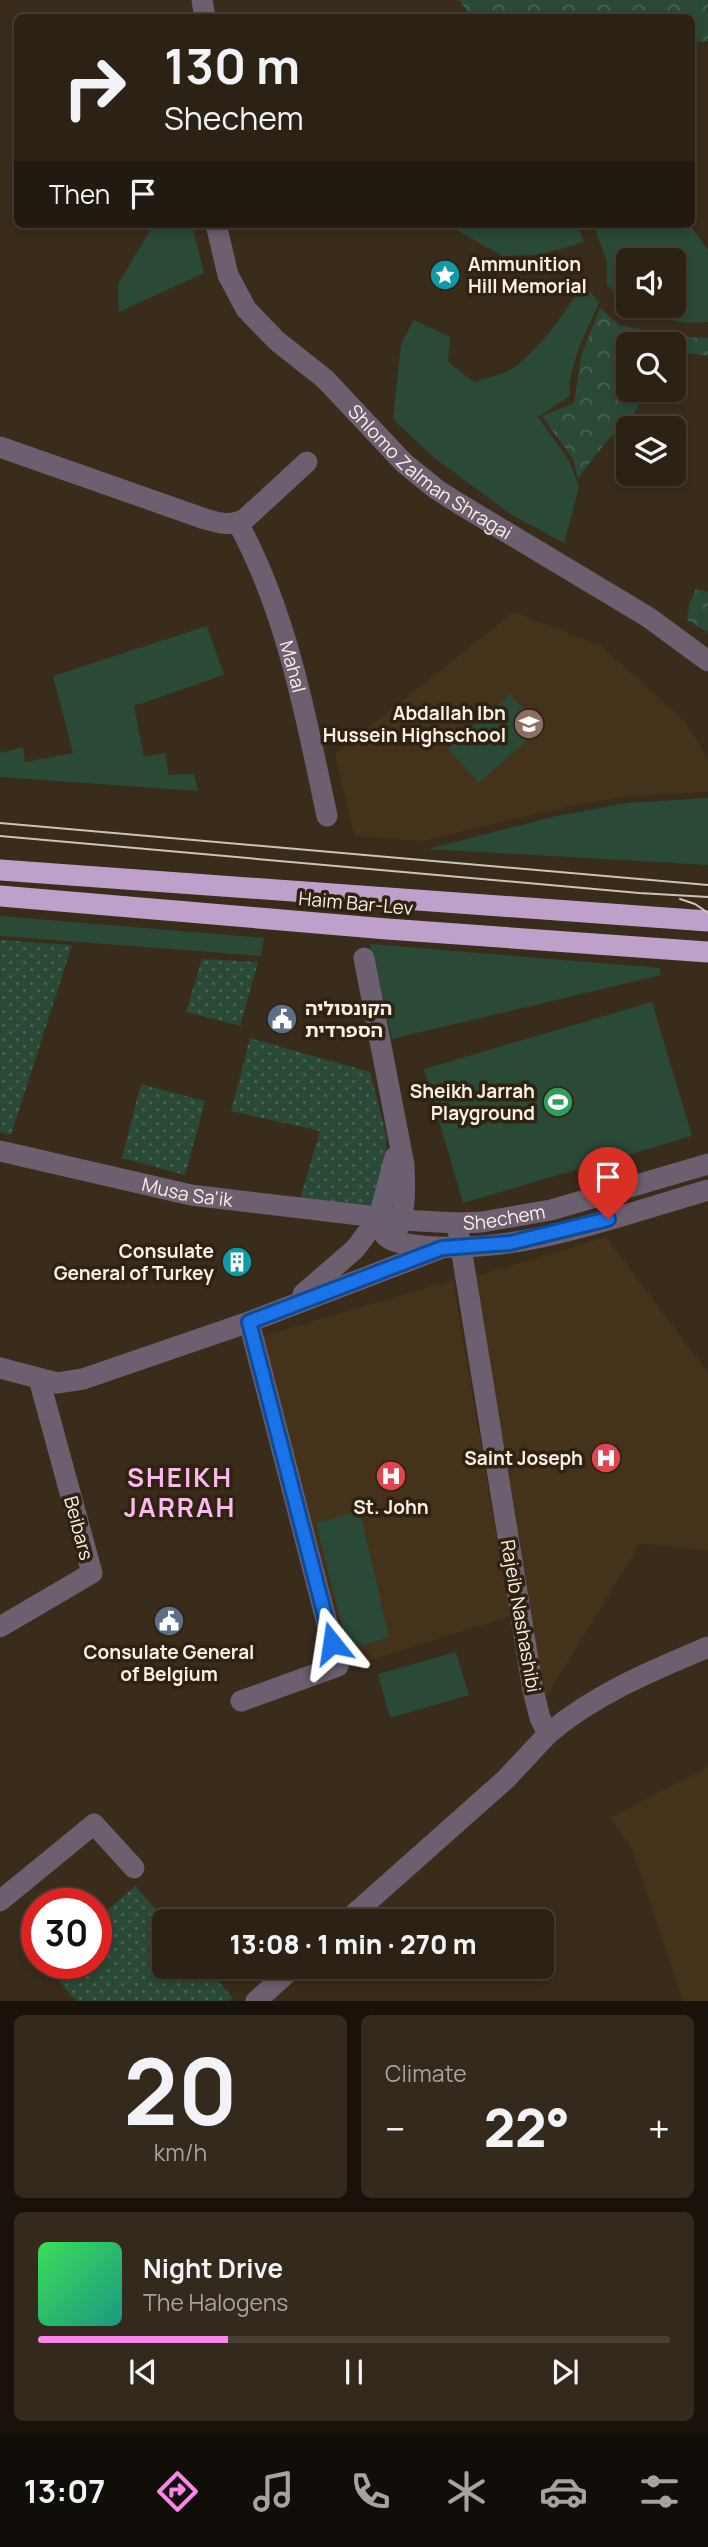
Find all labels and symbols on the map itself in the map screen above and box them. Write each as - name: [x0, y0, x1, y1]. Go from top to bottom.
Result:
- place label: Ammunition Hill Memorial: [468, 251, 587, 299]
- place icon: Ammunition Hill Memorial: [428, 258, 462, 292]
- street label: Shlomo Zalman Shragai: [342, 399, 517, 546]
- street label: Mahal: [273, 637, 312, 695]
- place label: Abdallah Ibn Hussein Highschool: [323, 700, 506, 748]
- school or university icon: Abdallah Ibn Hussein Highschool: [512, 707, 546, 741]
- street label: Haim Bar-Lev: [298, 885, 415, 921]
- place label: הקונסוליה הספרדית: [305, 995, 392, 1043]
- public building icon: הקונסוליה הספרדית: [265, 1002, 299, 1036]
- place label: Sheikh Jarrah Playground: [410, 1078, 535, 1126]
- sports icon: Sheikh Jarrah Playground: [541, 1085, 575, 1119]
- pin: [578, 1147, 638, 1219]
- street label: Musa Sa'ik: [139, 1171, 235, 1213]
- street label: Shechem: [462, 1198, 547, 1236]
- place label: Consulate General of Turkey: [54, 1238, 214, 1286]
- building icon: Consulate General of Turkey: [220, 1245, 254, 1279]
- hospital icon: Saint Joseph: [589, 1441, 623, 1475]
- place label: Saint Joseph: [464, 1445, 583, 1471]
- district label: SHEIKH JARRAH: [124, 1459, 236, 1525]
- hospital icon: St. John: [374, 1459, 408, 1493]
- street label: Beibars: [58, 1493, 100, 1563]
- place label: St. John: [353, 1494, 429, 1520]
- street label: Rajeib Nashashibi: [495, 1538, 547, 1694]
- public building icon: Consulate General of Belgium: [152, 1604, 186, 1638]
- position arrow: [295, 1606, 369, 1680]
- place label: Consulate General of Belgium: [84, 1639, 254, 1687]
- speed limit sign: 30: [21, 1888, 112, 1979]

